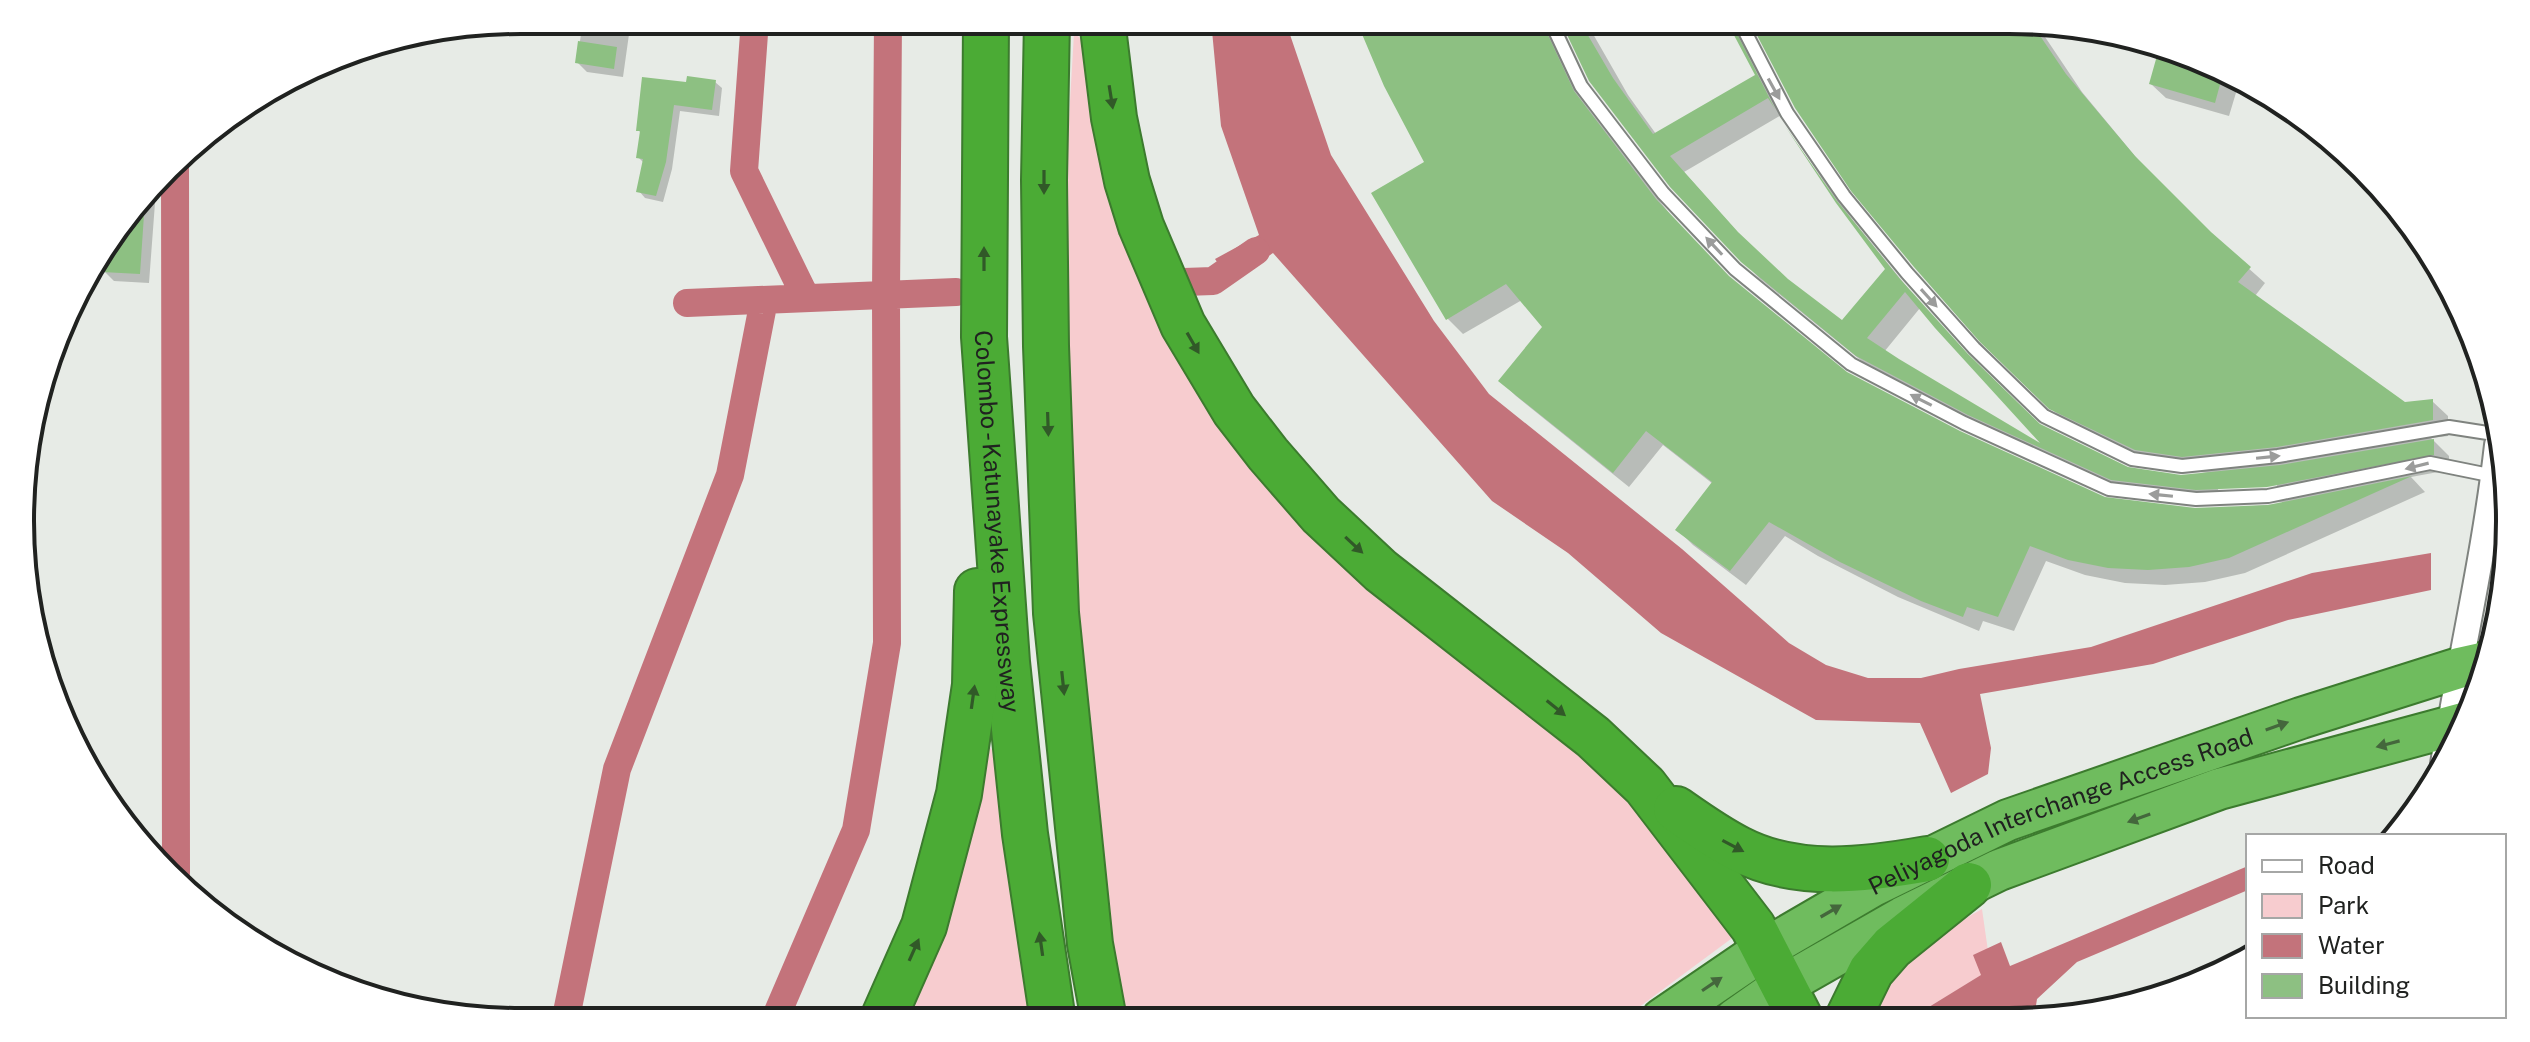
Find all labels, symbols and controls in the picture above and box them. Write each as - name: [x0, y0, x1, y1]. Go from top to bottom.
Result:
- one-way arrow: [1768, 78, 1781, 101]
- one-way arrow: [1105, 85, 1117, 110]
- one-way arrow: [1038, 170, 1050, 195]
- one-way arrow: [1705, 237, 1723, 256]
- one-way arrow: [978, 246, 990, 271]
- one-way arrow: [1919, 288, 1937, 307]
- street label: Colombo - Katunayake Expressway: [970, 329, 1026, 714]
- one-way arrow: [1186, 331, 1200, 354]
- one-way arrow: [1910, 394, 1932, 408]
- one-way arrow: [1042, 412, 1055, 437]
- one-way arrow: [2256, 450, 2281, 463]
- one-way arrow: [2405, 461, 2430, 473]
- one-way arrow: [2148, 489, 2173, 502]
- one-way arrow: [1344, 536, 1363, 554]
- one-way arrow: [1057, 671, 1070, 696]
- one-way arrow: [967, 685, 980, 710]
- one-way arrow: [1546, 699, 1566, 716]
- one-way arrow: [2265, 720, 2289, 732]
- street label: Peliyagoda Interchange Access Road: [1864, 722, 2256, 900]
- one-way arrow: [2375, 738, 2400, 750]
- one-way arrow: [2127, 813, 2151, 825]
- legend: [2246, 834, 2506, 1018]
- one-way arrow: [1722, 838, 1744, 852]
- text: Road: [2318, 851, 2375, 879]
- text: Park: [2318, 891, 2369, 919]
- one-way arrow: [1819, 904, 1842, 918]
- one-way arrow: [1034, 931, 1047, 956]
- text: Water: [2318, 931, 2385, 959]
- one-way arrow: [907, 938, 920, 962]
- text: Building: [2318, 971, 2410, 999]
- one-way arrow: [1702, 977, 1723, 992]

